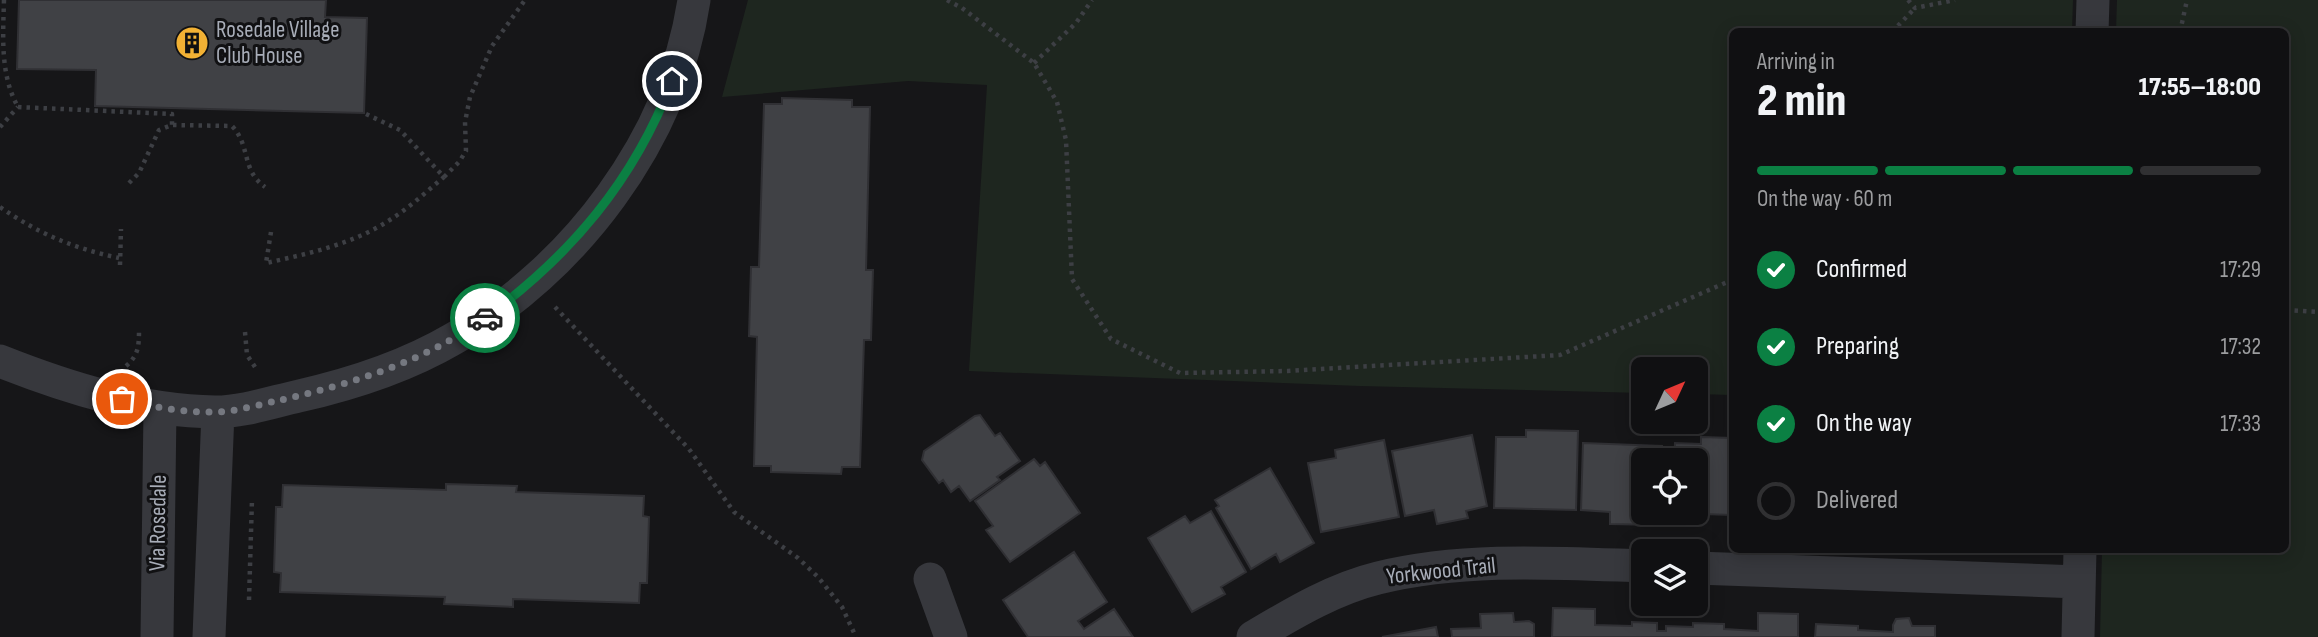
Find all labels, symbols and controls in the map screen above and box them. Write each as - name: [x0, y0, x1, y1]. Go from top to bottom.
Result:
- place label: Rosedale Village Club House: [216, 16, 339, 70]
- building icon: Rosedale Village Club House: [173, 24, 211, 62]
- text: Arriving in: [1757, 48, 1835, 76]
- pin: [642, 51, 702, 111]
- icon: home: [653, 62, 691, 100]
- text: 17:55–18:00: [2139, 72, 2261, 103]
- text: 2 min: [1757, 74, 1846, 129]
- text: On the way · 60 m: [1757, 185, 1892, 213]
- icon: check: [1757, 251, 1795, 289]
- text: Confirmed: [1816, 254, 1907, 285]
- text: 17:29: [2220, 256, 2261, 284]
- courier: [450, 283, 520, 353]
- icon: car: [466, 299, 504, 337]
- icon: check: [1757, 328, 1795, 366]
- text: Preparing: [1816, 331, 1899, 362]
- text: 17:32: [2220, 333, 2261, 361]
- north arrow: [1631, 357, 1708, 434]
- map controls: [1631, 357, 1708, 616]
- pin: [92, 369, 152, 429]
- icon: bag: [103, 380, 141, 418]
- icon: check: [1757, 405, 1795, 443]
- text: On the way: [1816, 408, 1912, 439]
- text: 17:33: [2220, 410, 2261, 438]
- button: locate: [1631, 448, 1708, 525]
- street label: Via Rosedale: [143, 475, 173, 571]
- text: Delivered: [1816, 485, 1898, 516]
- button: layers: [1631, 539, 1708, 616]
- street label: Yorkwood Trail: [1385, 551, 1497, 591]

